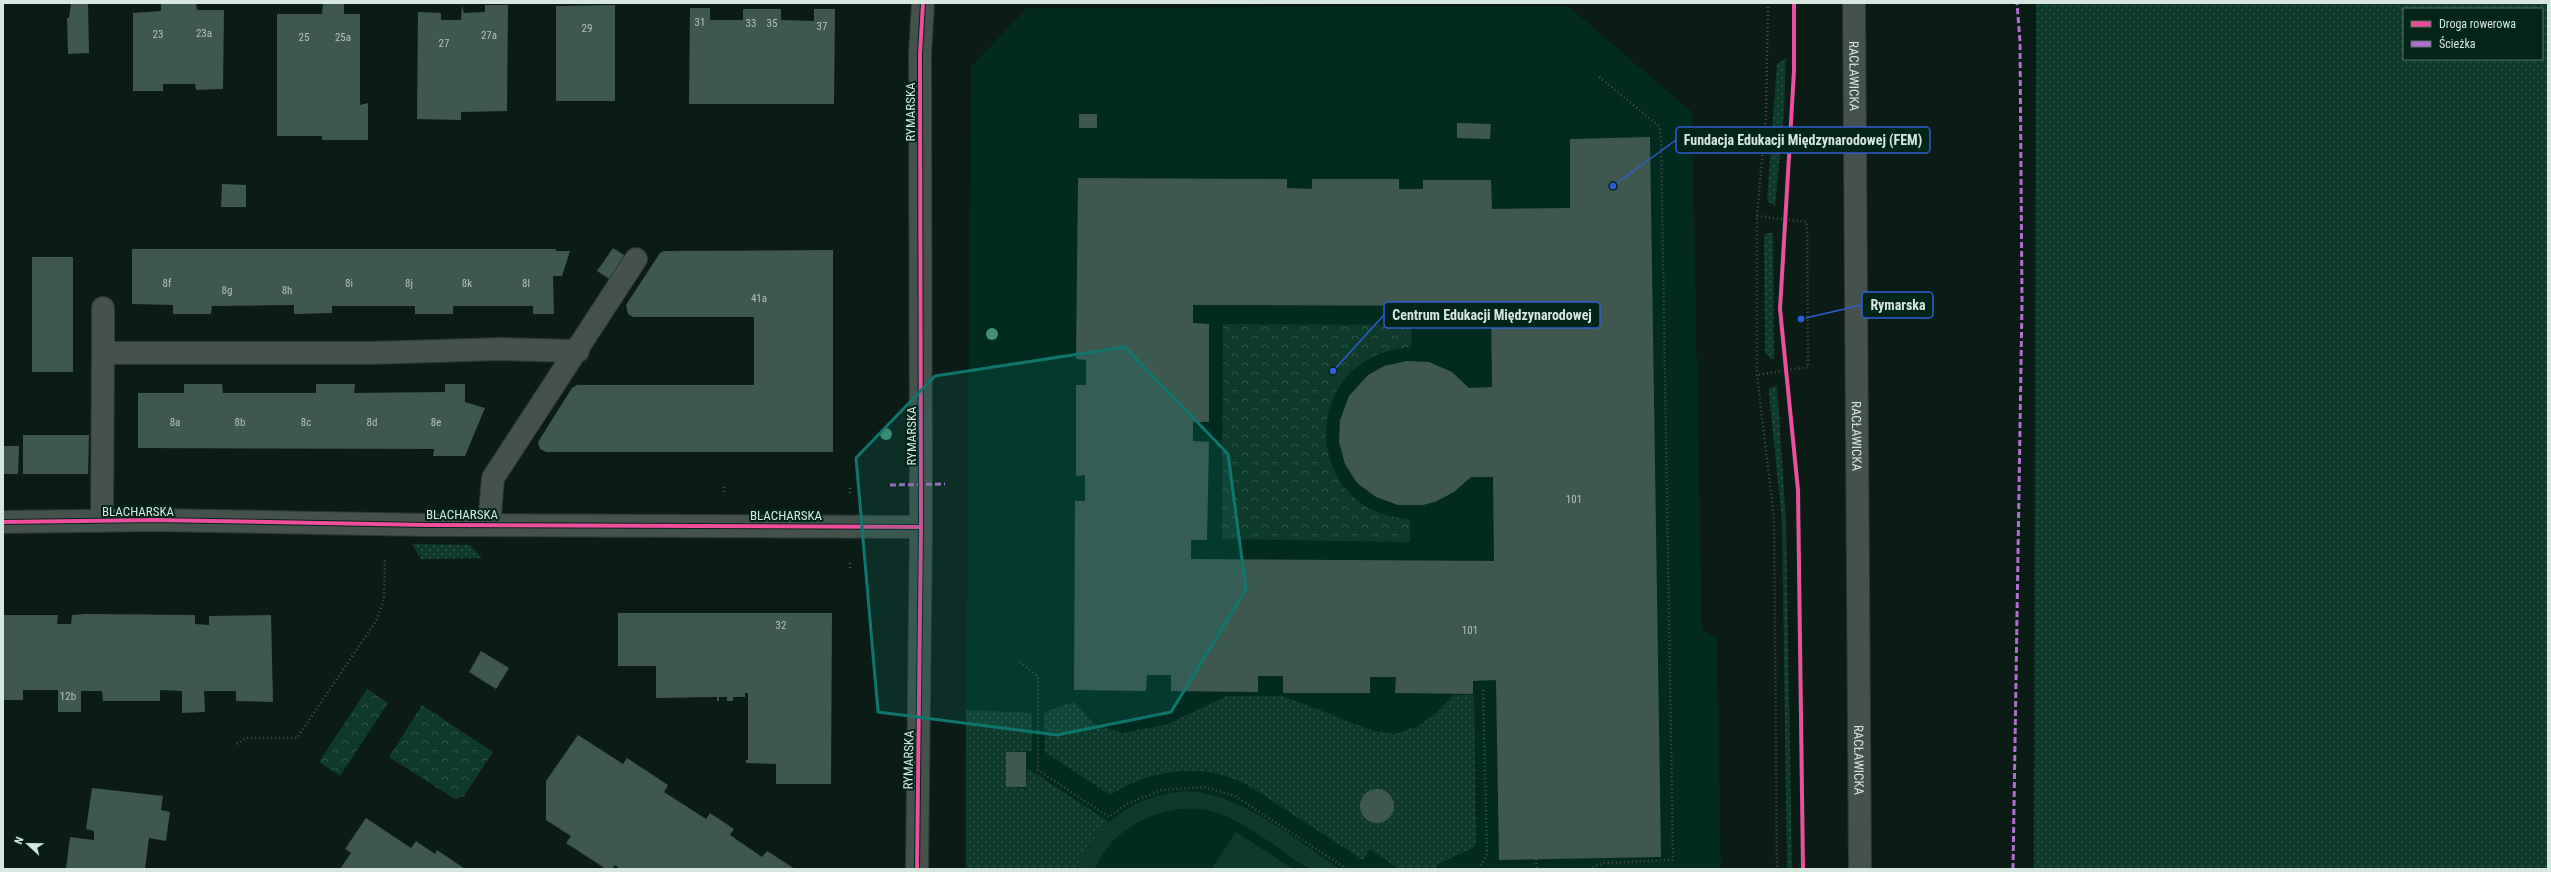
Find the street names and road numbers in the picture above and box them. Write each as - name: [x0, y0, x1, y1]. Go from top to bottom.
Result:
- street label: RACŁAWICKA: [1846, 41, 1862, 112]
- street label: RYMARSKA: [903, 82, 918, 142]
- street label: RACŁAWICKA: [1849, 401, 1864, 472]
- street label: RYMARSKA: [904, 406, 919, 466]
- street label: BLACHARSKA: [102, 504, 175, 519]
- street label: BLACHARSKA: [426, 507, 499, 522]
- street label: BLACHARSKA: [750, 508, 823, 523]
- street label: RACŁAWICKA: [1851, 725, 1866, 796]
- street label: RYMARSKA: [900, 730, 917, 790]

